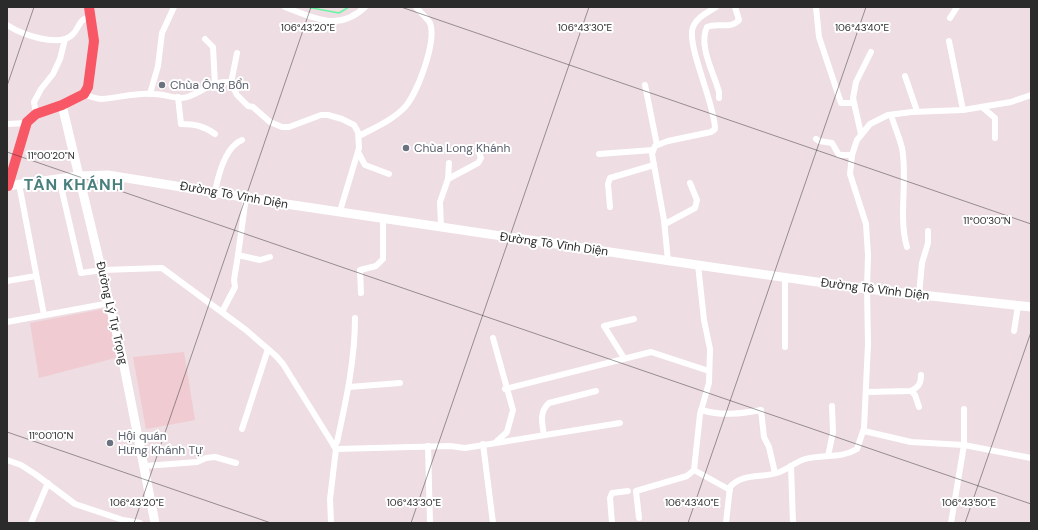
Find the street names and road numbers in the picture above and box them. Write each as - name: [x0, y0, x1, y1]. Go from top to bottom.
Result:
- street label: Đường Tô Vĩnh Diện: [179, 178, 289, 212]
- street label: Đường Tô Vĩnh Diện: [499, 228, 609, 260]
- street label: Đường Lý Tự Trọng: [92, 260, 132, 366]
- street label: Đường Tô Vĩnh Diện: [820, 274, 930, 304]

